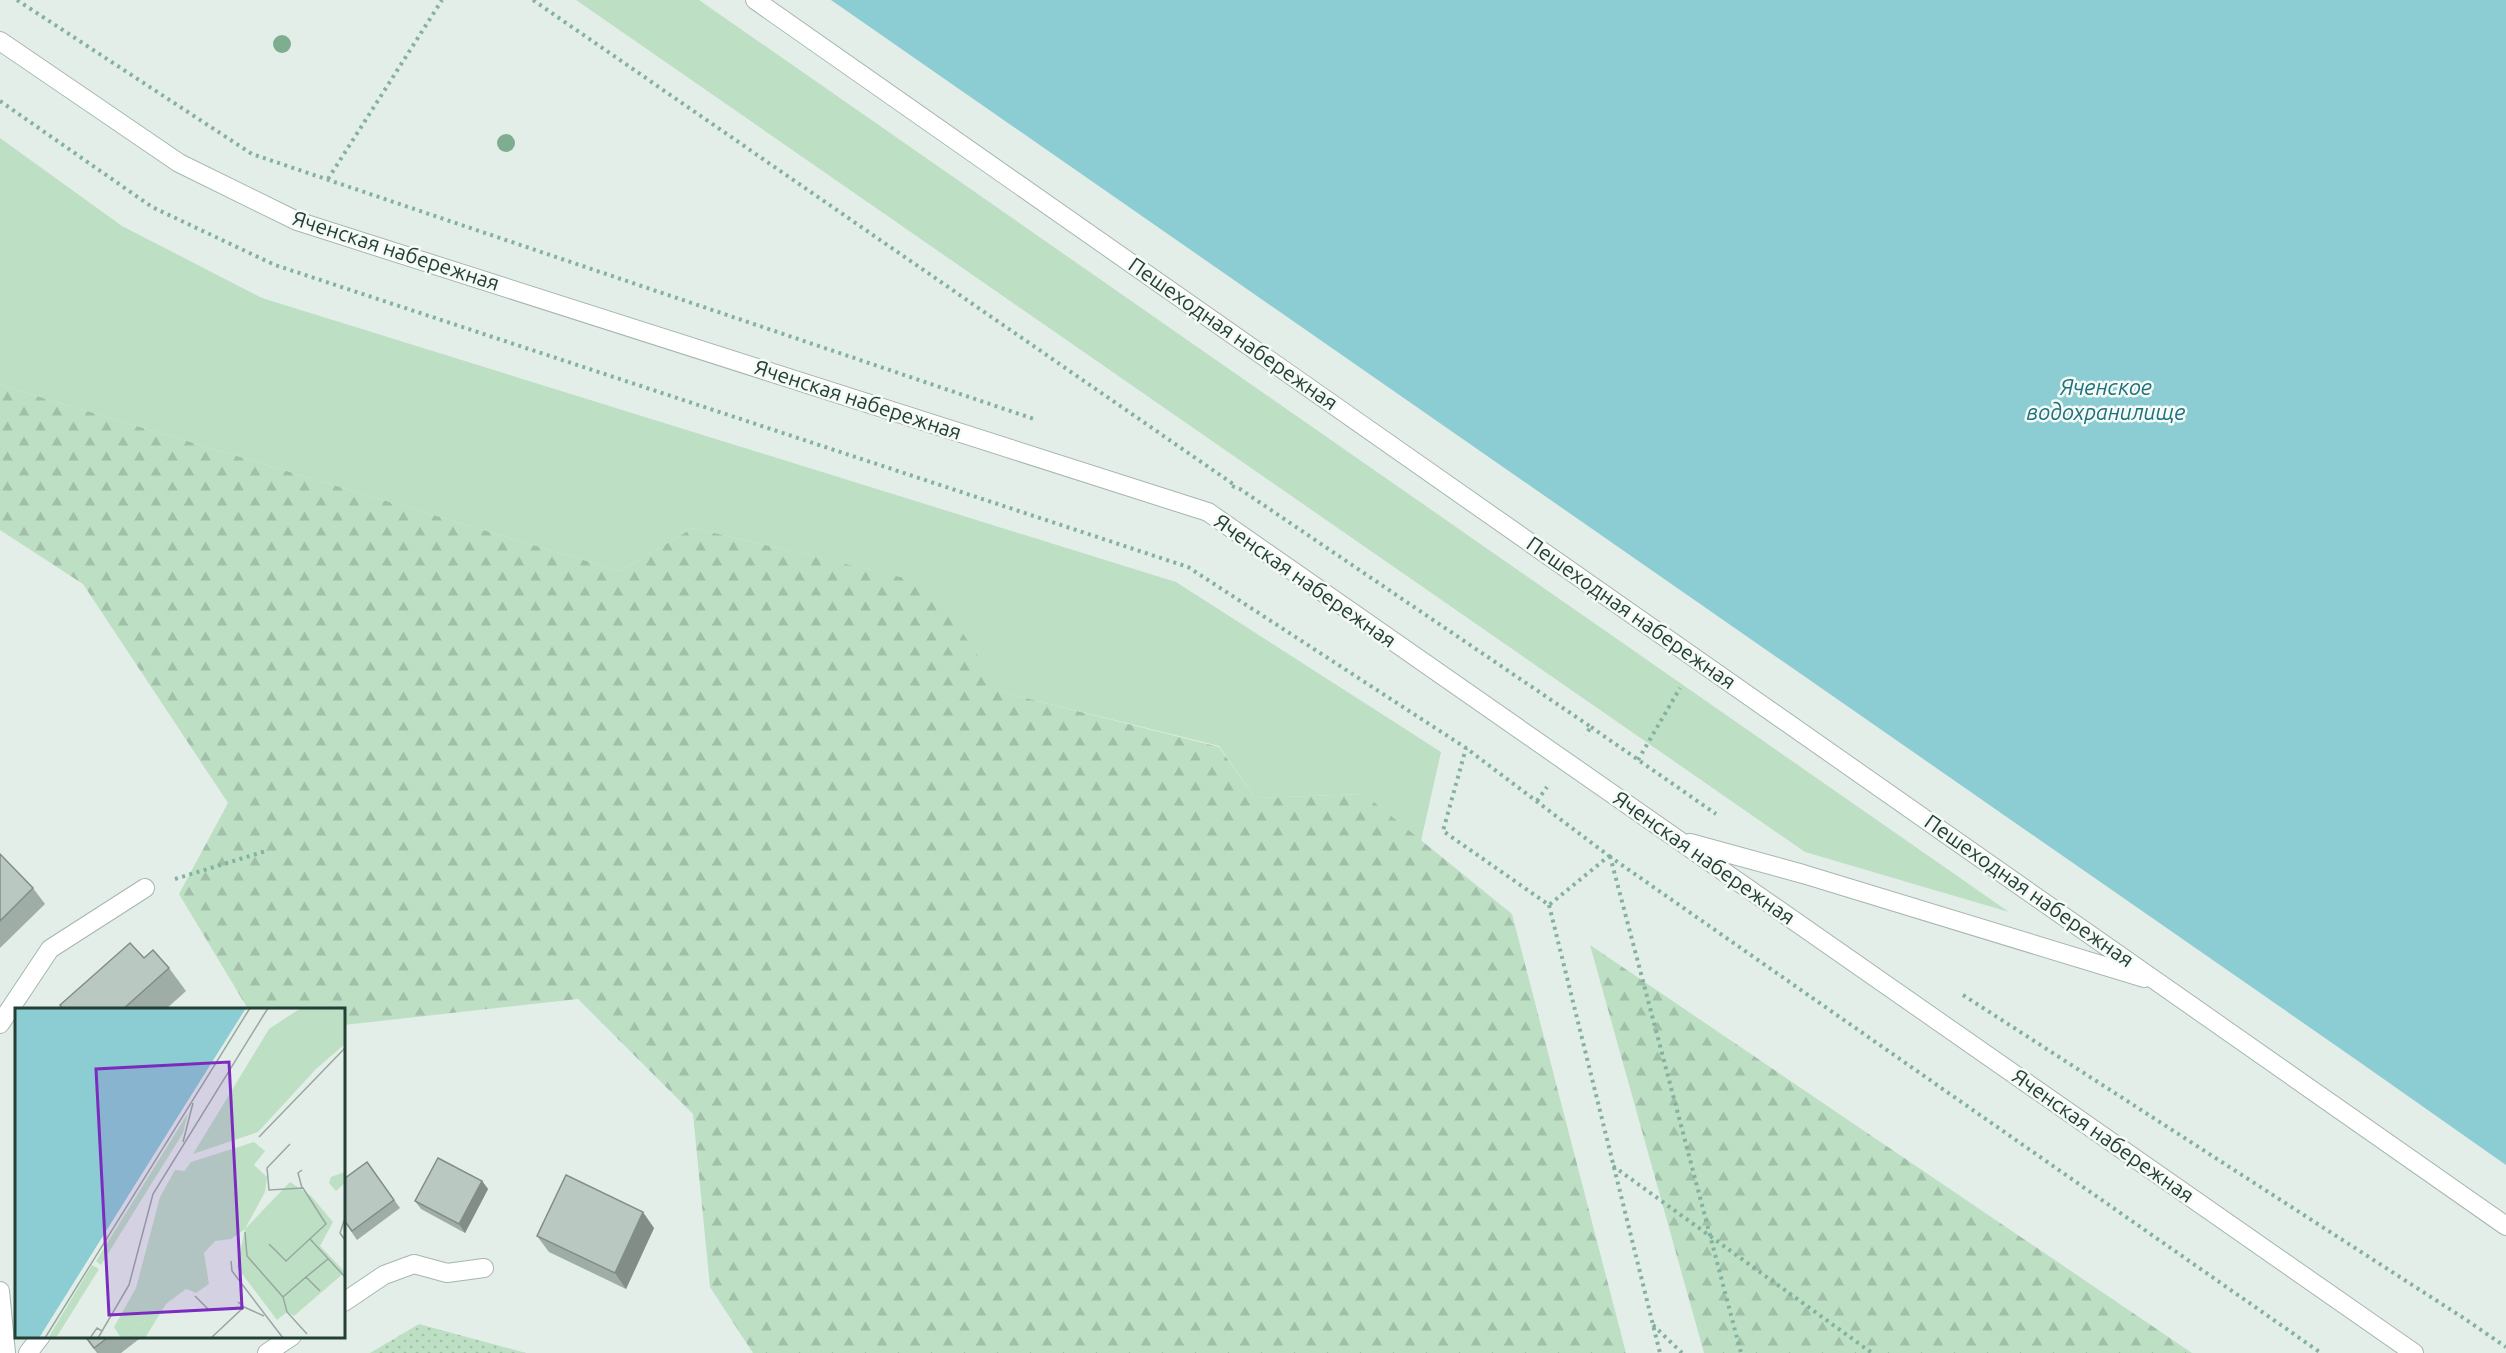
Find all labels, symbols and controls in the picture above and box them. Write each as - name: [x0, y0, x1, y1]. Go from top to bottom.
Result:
- street label: Яченская набережная: [290, 205, 503, 295]
- street label: Пешеходная набережная: [1125, 252, 1343, 415]
- street label: Яченская набережная: [752, 354, 965, 444]
- water label: Яченское водохранилище: [2027, 374, 2185, 424]
- street label: Яченская набережная: [1210, 508, 1401, 652]
- street label: Пешеходная набережная: [1523, 531, 1741, 694]
- street label: Яченская набережная: [1609, 785, 1800, 929]
- street label: Пешеходная набережная: [1921, 809, 2139, 972]
- inset map: [15, 1008, 345, 1338]
- street label: Яченская набережная: [2008, 1063, 2199, 1207]

